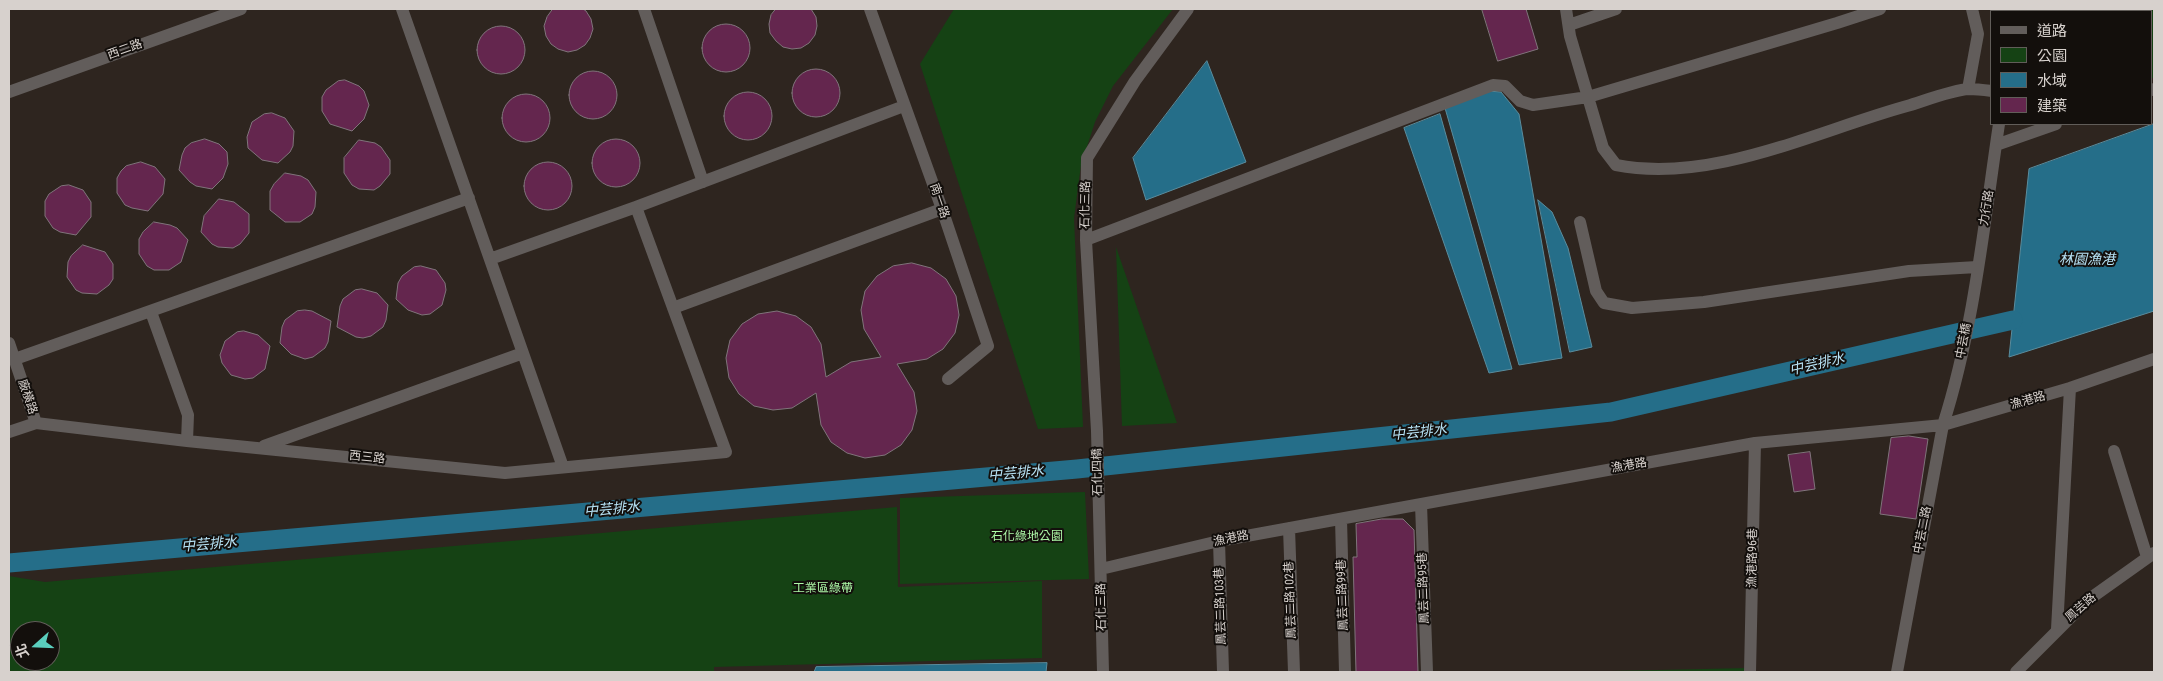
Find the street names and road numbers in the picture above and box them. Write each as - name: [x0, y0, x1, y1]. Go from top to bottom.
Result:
- street label: 西二路: [106, 37, 144, 63]
- street label: 石化三路: [1078, 181, 1094, 229]
- street label: 南一路: [926, 182, 952, 220]
- street label: 力行路: [1977, 189, 1997, 227]
- street label: 中芸橋: [1953, 322, 1975, 360]
- street label: 廠橫路: [14, 378, 40, 416]
- street label: 漁港路: [2009, 389, 2047, 413]
- street label: 石化四橋: [1090, 448, 1106, 496]
- street label: 西三路: [348, 449, 386, 467]
- street label: 漁港路: [1610, 456, 1648, 476]
- street label: 中芸二路: [1911, 505, 1935, 555]
- street label: 漁港路: [1212, 528, 1250, 550]
- street label: 漁港路96巷: [1745, 528, 1761, 588]
- street label: 鳳芸二路95巷: [1416, 552, 1432, 624]
- street label: 鳳芸二路99巷: [1335, 559, 1351, 631]
- street label: 鳳芸二路102巷: [1282, 561, 1300, 639]
- street label: 鳳芸二路103巷: [1212, 567, 1230, 645]
- street label: 石化三路: [1094, 583, 1110, 631]
- street label: 鳳芸路: [2063, 591, 2099, 625]

